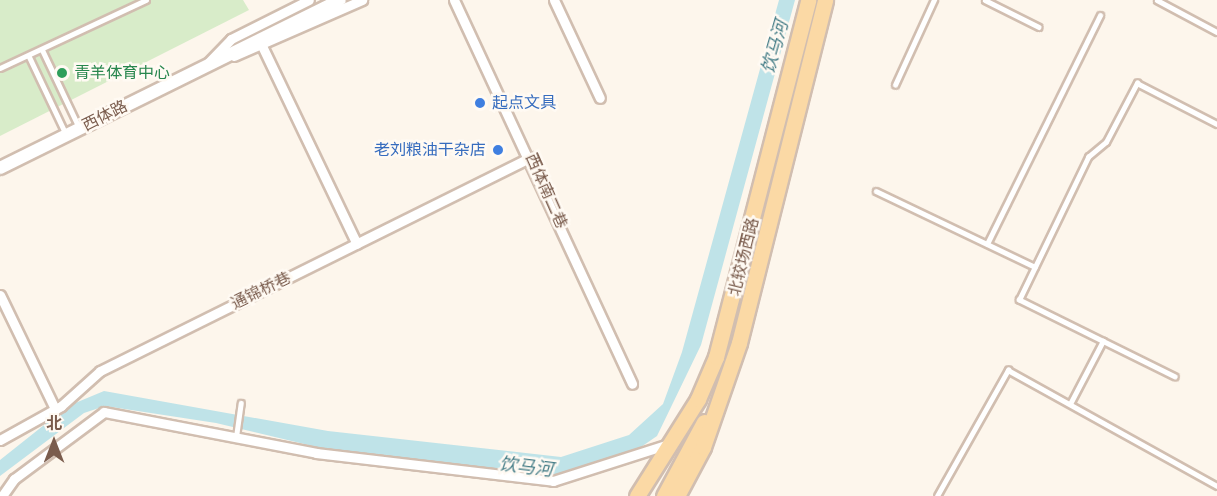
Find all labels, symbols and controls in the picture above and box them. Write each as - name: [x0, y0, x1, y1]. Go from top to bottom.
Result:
- water label: 饮马河: [757, 18, 793, 76]
- place label: 青羊体育中心: [74, 63, 170, 83]
- marker: 青羊体育中心: [55, 66, 69, 80]
- place label: 起点文具: [492, 93, 556, 113]
- marker: 起点文具: [473, 96, 487, 110]
- street label: 西体路: [79, 97, 131, 135]
- place label: 老刘粮油干杂店: [374, 140, 486, 160]
- marker: 老刘粮油干杂店: [491, 143, 505, 157]
- street label: 西体南二巷: [521, 151, 571, 231]
- street label: 北较场西路: [725, 216, 763, 298]
- street label: 通锦桥巷: [228, 268, 294, 314]
- north arrow: [24, 412, 84, 472]
- text: 北: [46, 414, 62, 433]
- water label: 饮马河: [498, 453, 554, 481]

